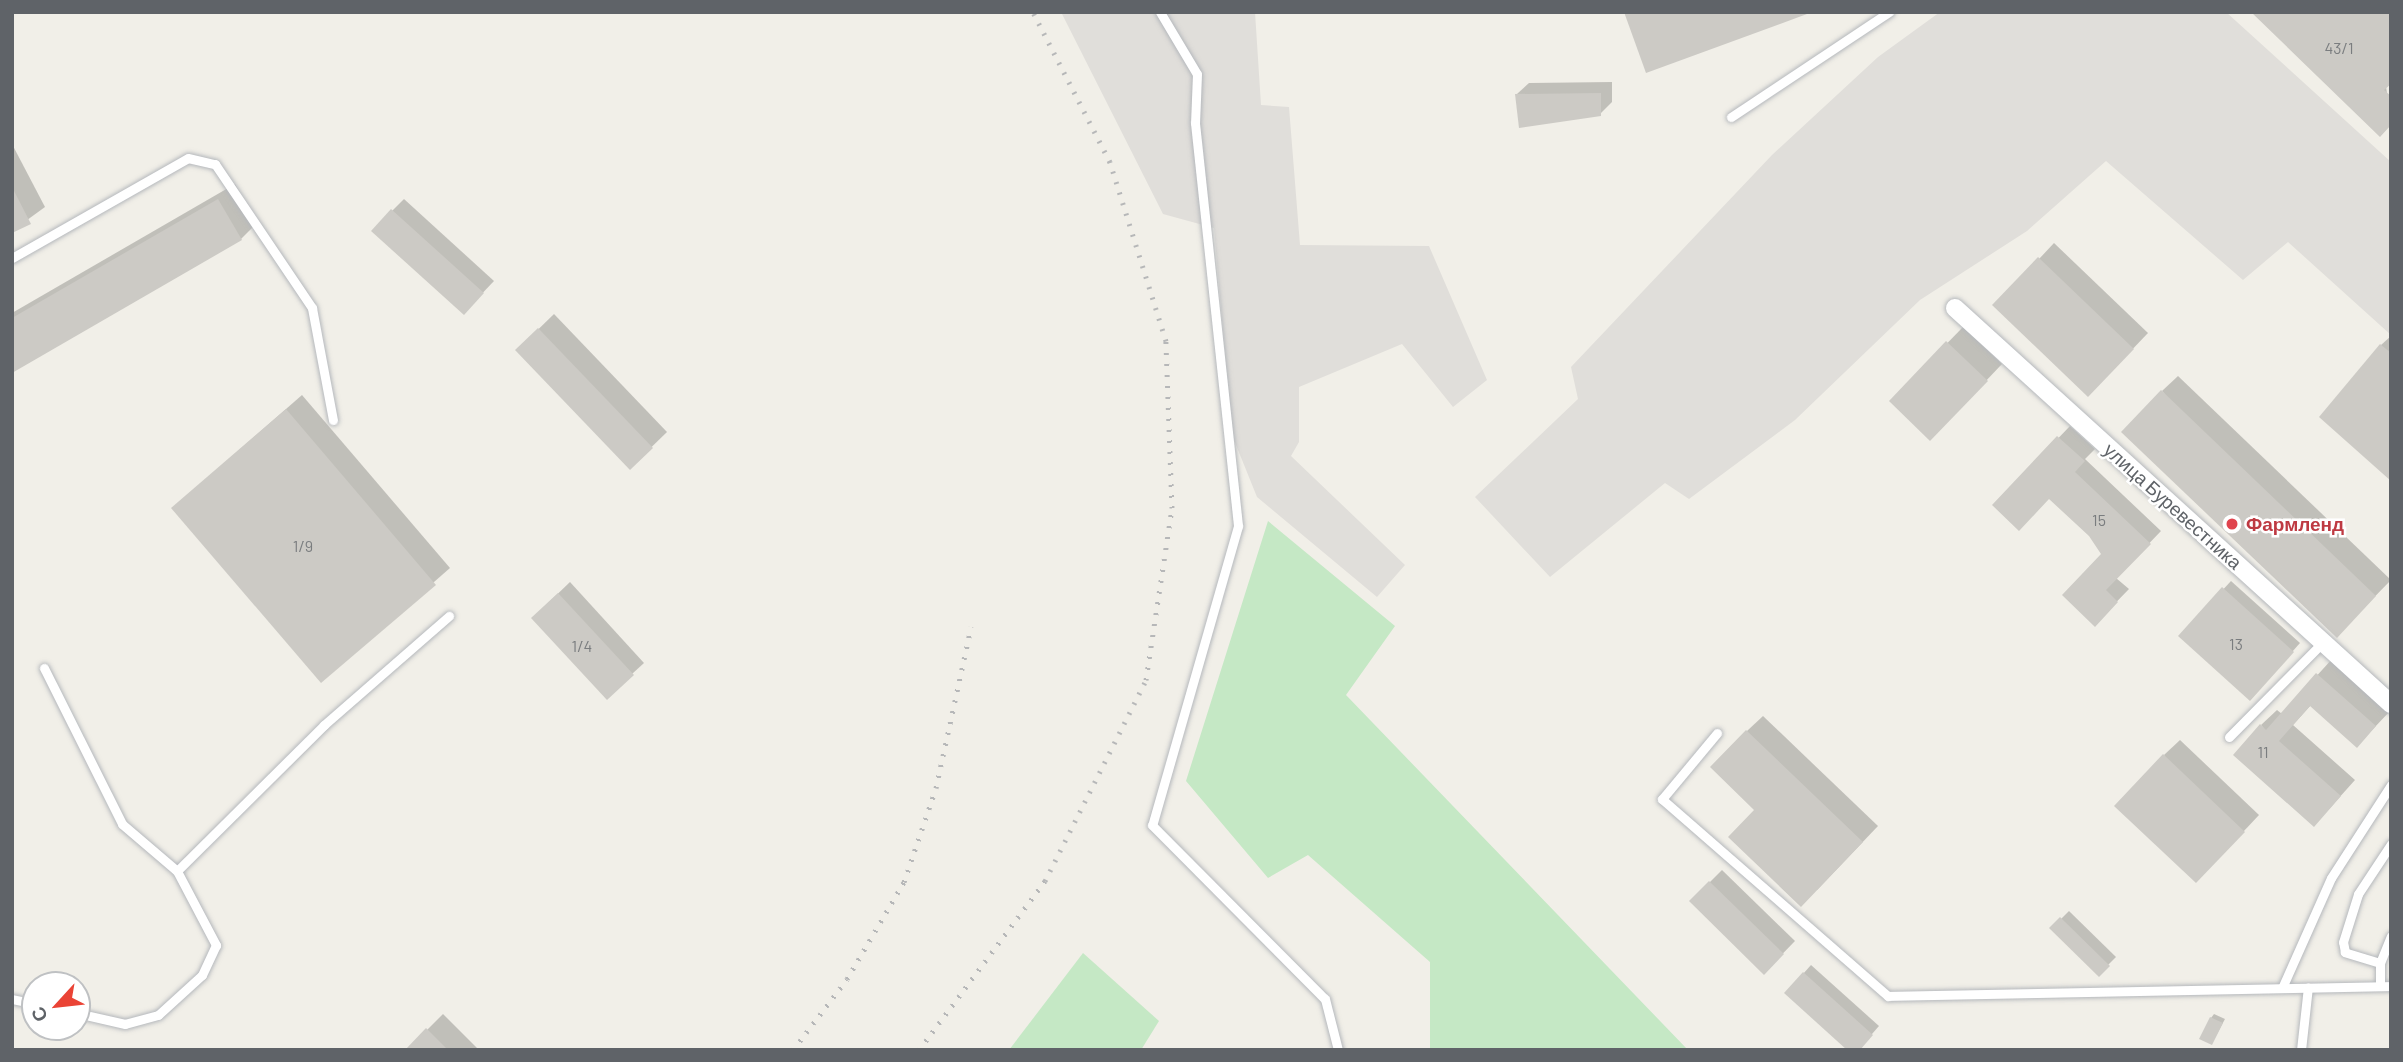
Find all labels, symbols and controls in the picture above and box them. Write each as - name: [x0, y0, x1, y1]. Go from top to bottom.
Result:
- house number: 43/1: [2324, 38, 2354, 58]
- street label: улица Буревестника: [2099, 438, 2247, 574]
- house number: 15: [2092, 510, 2106, 530]
- place label: Фармленд: [2246, 513, 2344, 535]
- marker: Фармленд: [2224, 516, 2240, 532]
- house number: 1/9: [293, 536, 313, 556]
- house number: 13: [2229, 634, 2243, 654]
- house number: 1/4: [572, 636, 592, 656]
- house number: 11: [2257, 742, 2269, 762]
- north arrow: [21, 971, 91, 1041]
- text: С: [25, 1004, 52, 1026]

